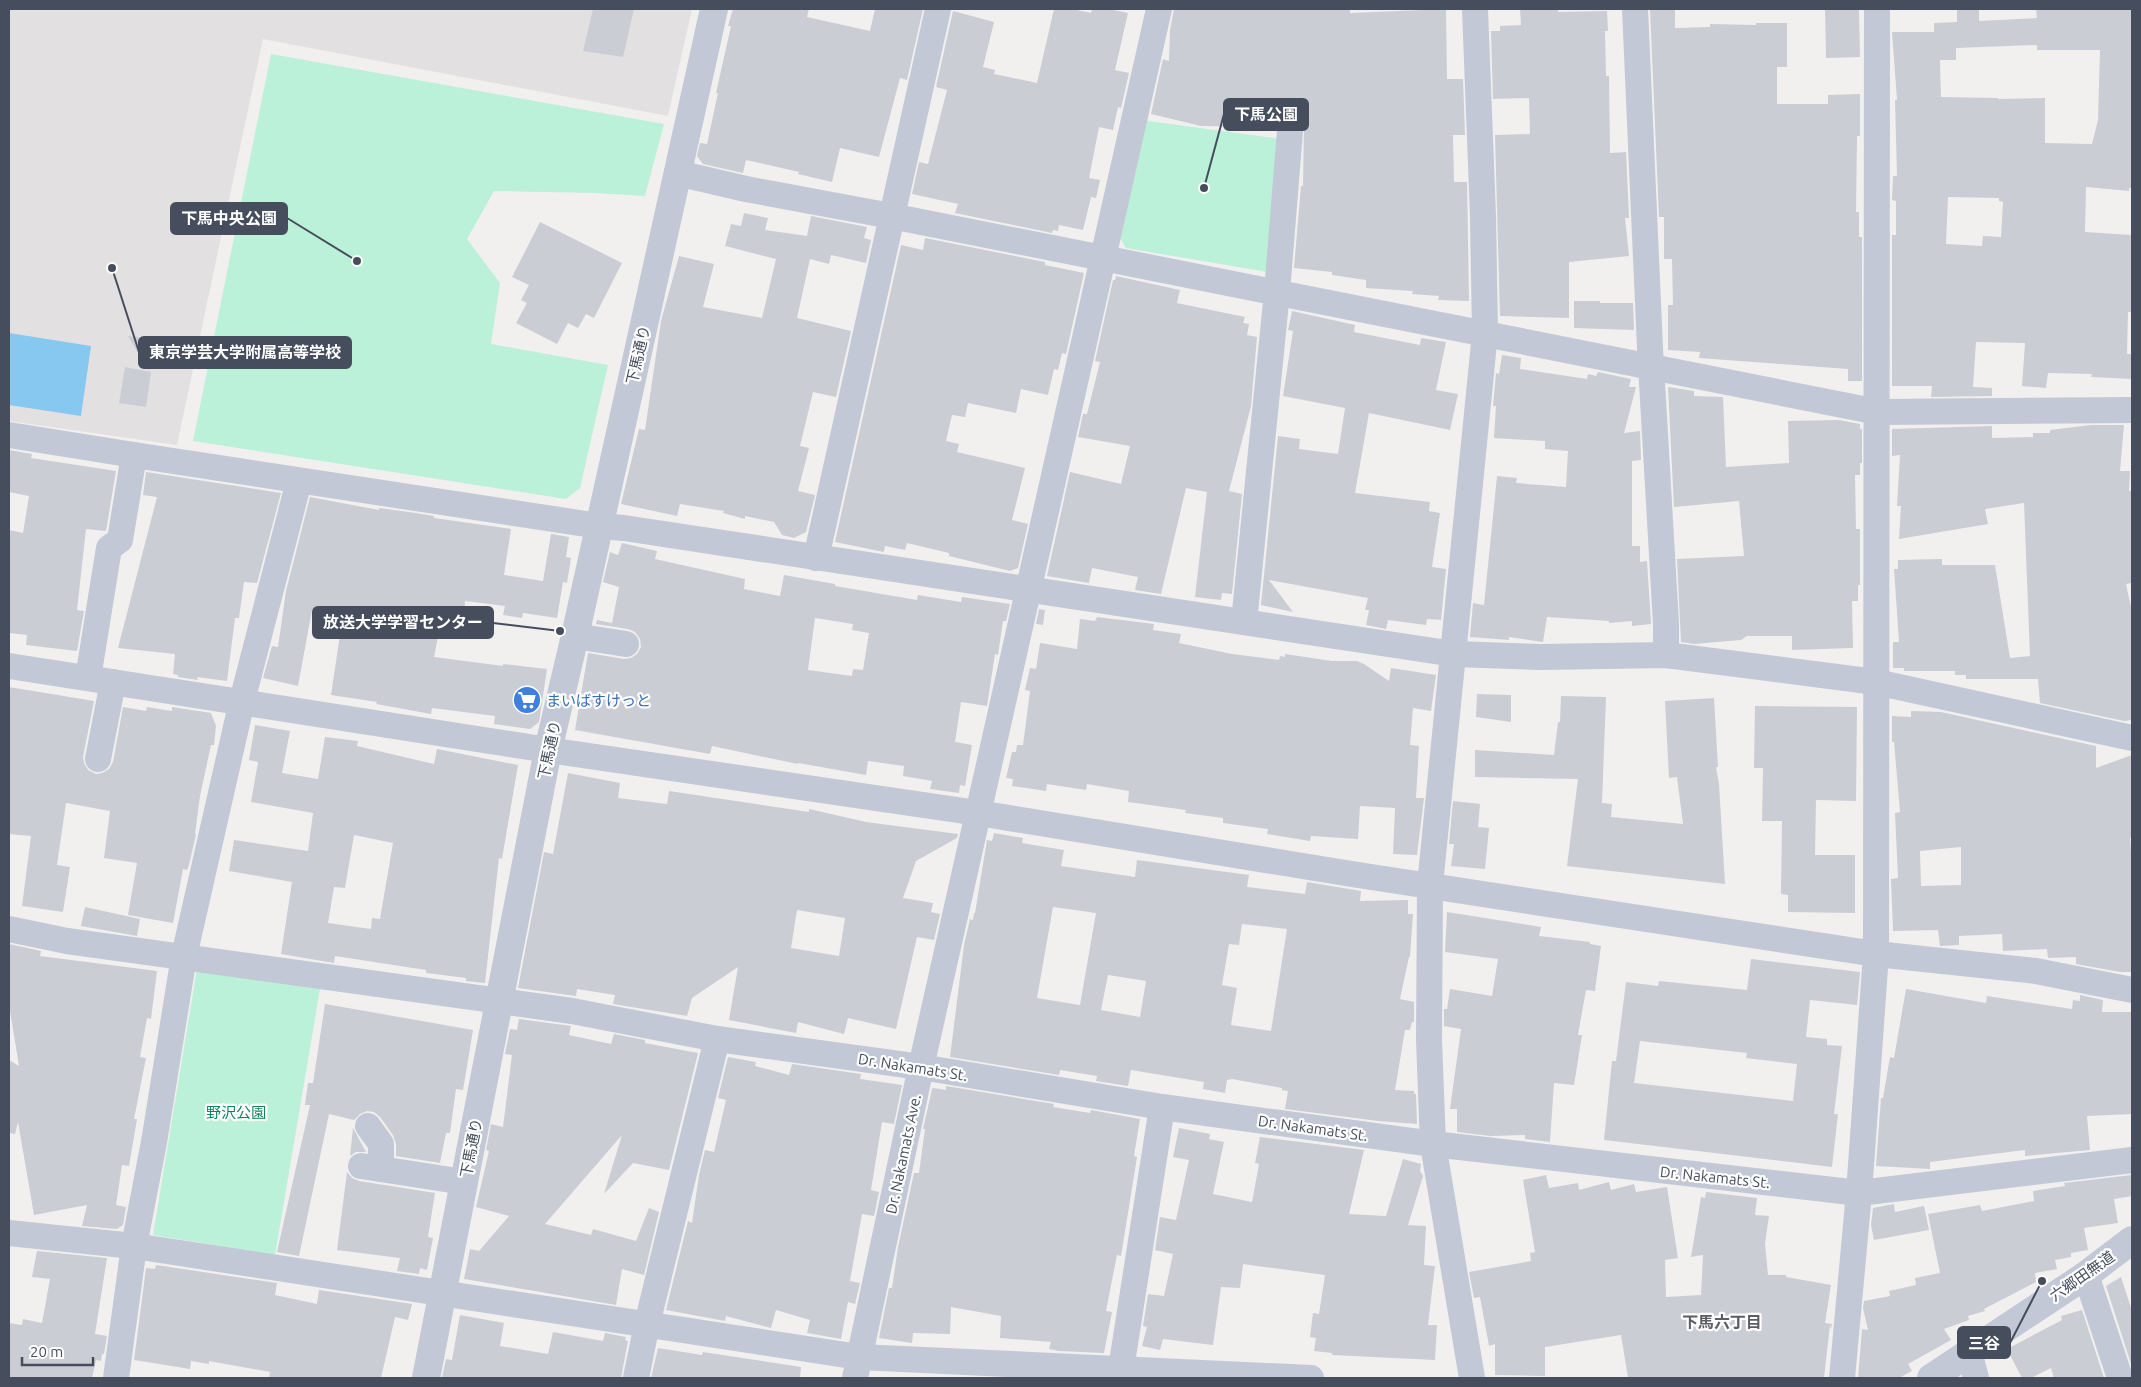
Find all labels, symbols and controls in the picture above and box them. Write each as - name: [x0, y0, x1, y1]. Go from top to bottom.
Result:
- callout: 下馬公園: [1224, 99, 1308, 130]
- text: 下馬公園: [1234, 105, 1298, 123]
- callout: 下馬中央公園: [171, 203, 287, 234]
- text: 下馬中央公園: [181, 209, 277, 227]
- street label: 下馬通り: [623, 324, 653, 386]
- callout: 東京学芸大学附属高等学校: [139, 337, 351, 368]
- text: 東京学芸大学附属高等学校: [149, 343, 341, 361]
- callout: 放送大学学習センター: [313, 607, 493, 638]
- text: 放送大学学習センター: [323, 613, 483, 631]
- supermarket icon: まいばすけっと: [512, 685, 542, 715]
- place label: まいばすけっと: [546, 692, 651, 709]
- street label: 下馬通り: [534, 719, 564, 781]
- street label: Dr. Nakamats St.: [857, 1050, 969, 1084]
- street label: Dr. Nakamats Ave.: [882, 1093, 924, 1215]
- park label: 野沢公園: [206, 1104, 266, 1121]
- street label: Dr. Nakamats St.: [1257, 1112, 1369, 1144]
- street label: 下馬通り: [457, 1117, 485, 1179]
- street label: Dr. Nakamats St.: [1659, 1163, 1771, 1191]
- street label: 六郷田無道: [2046, 1248, 2118, 1304]
- district label: 下馬六丁目: [1682, 1313, 1762, 1331]
- callout: 三谷: [1958, 1327, 2010, 1358]
- scale bar: [22, 1334, 94, 1366]
- text: 三谷: [1968, 1334, 2000, 1352]
- text: 20 m: [30, 1343, 63, 1360]

